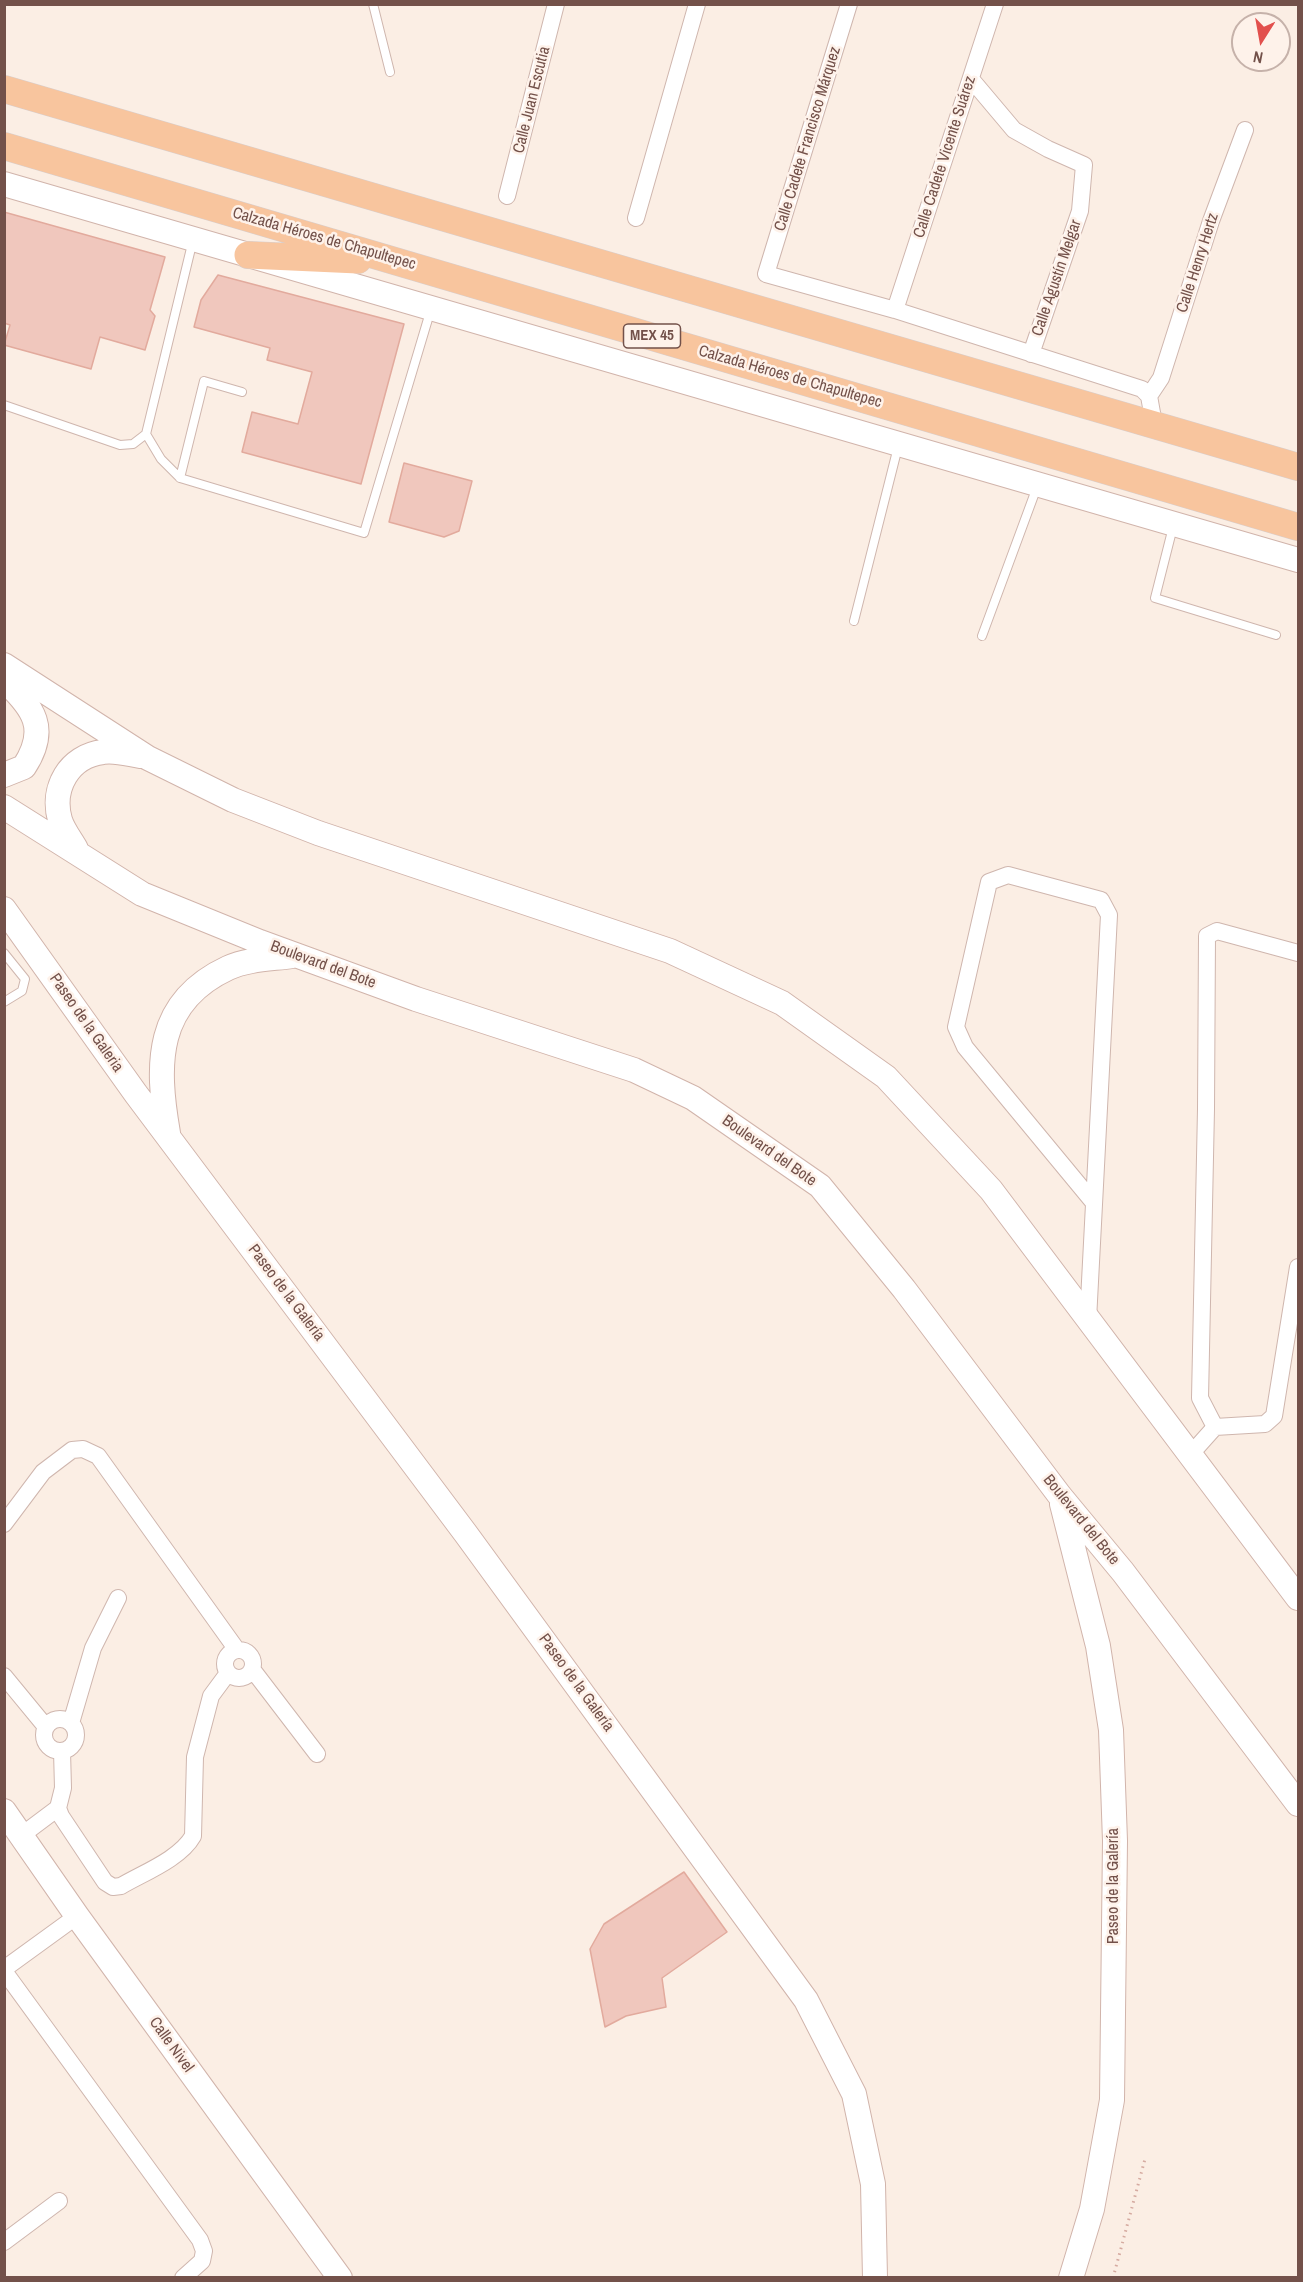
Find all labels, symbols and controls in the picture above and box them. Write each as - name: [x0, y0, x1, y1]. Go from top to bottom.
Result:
- north arrow: [1231, 12, 1291, 72]
- street label: Calle Cadete Francisco Márquez: [771, 44, 845, 234]
- street label: Calle Juan Escutia: [509, 45, 555, 155]
- text: N: [1251, 46, 1265, 69]
- street label: Calle Cadete Vicente Suárez: [910, 74, 980, 240]
- street label: Calzada Héroes de Chapultepec: [230, 204, 418, 274]
- street label: Calle Henry Hertz: [1173, 211, 1223, 315]
- street label: Calle Agustín Melgar: [1028, 217, 1086, 339]
- road number: MEX 45: [624, 324, 680, 348]
- street label: Calzada Héroes de Chapultepec: [696, 342, 884, 412]
- street label: Boulevard del Bote: [268, 937, 378, 993]
- street label: Paseo de la Galeria: [45, 970, 127, 1076]
- street label: Boulevard del Bote: [718, 1111, 820, 1191]
- street label: Paseo de la Galería: [243, 1241, 329, 1345]
- street label: Boulevard del Bote: [1039, 1471, 1123, 1569]
- street label: Paseo de la Galería: [534, 1630, 618, 1736]
- street label: Paseo de la Galería: [1104, 1828, 1124, 1944]
- street label: Calle Nivel: [145, 2014, 197, 2076]

